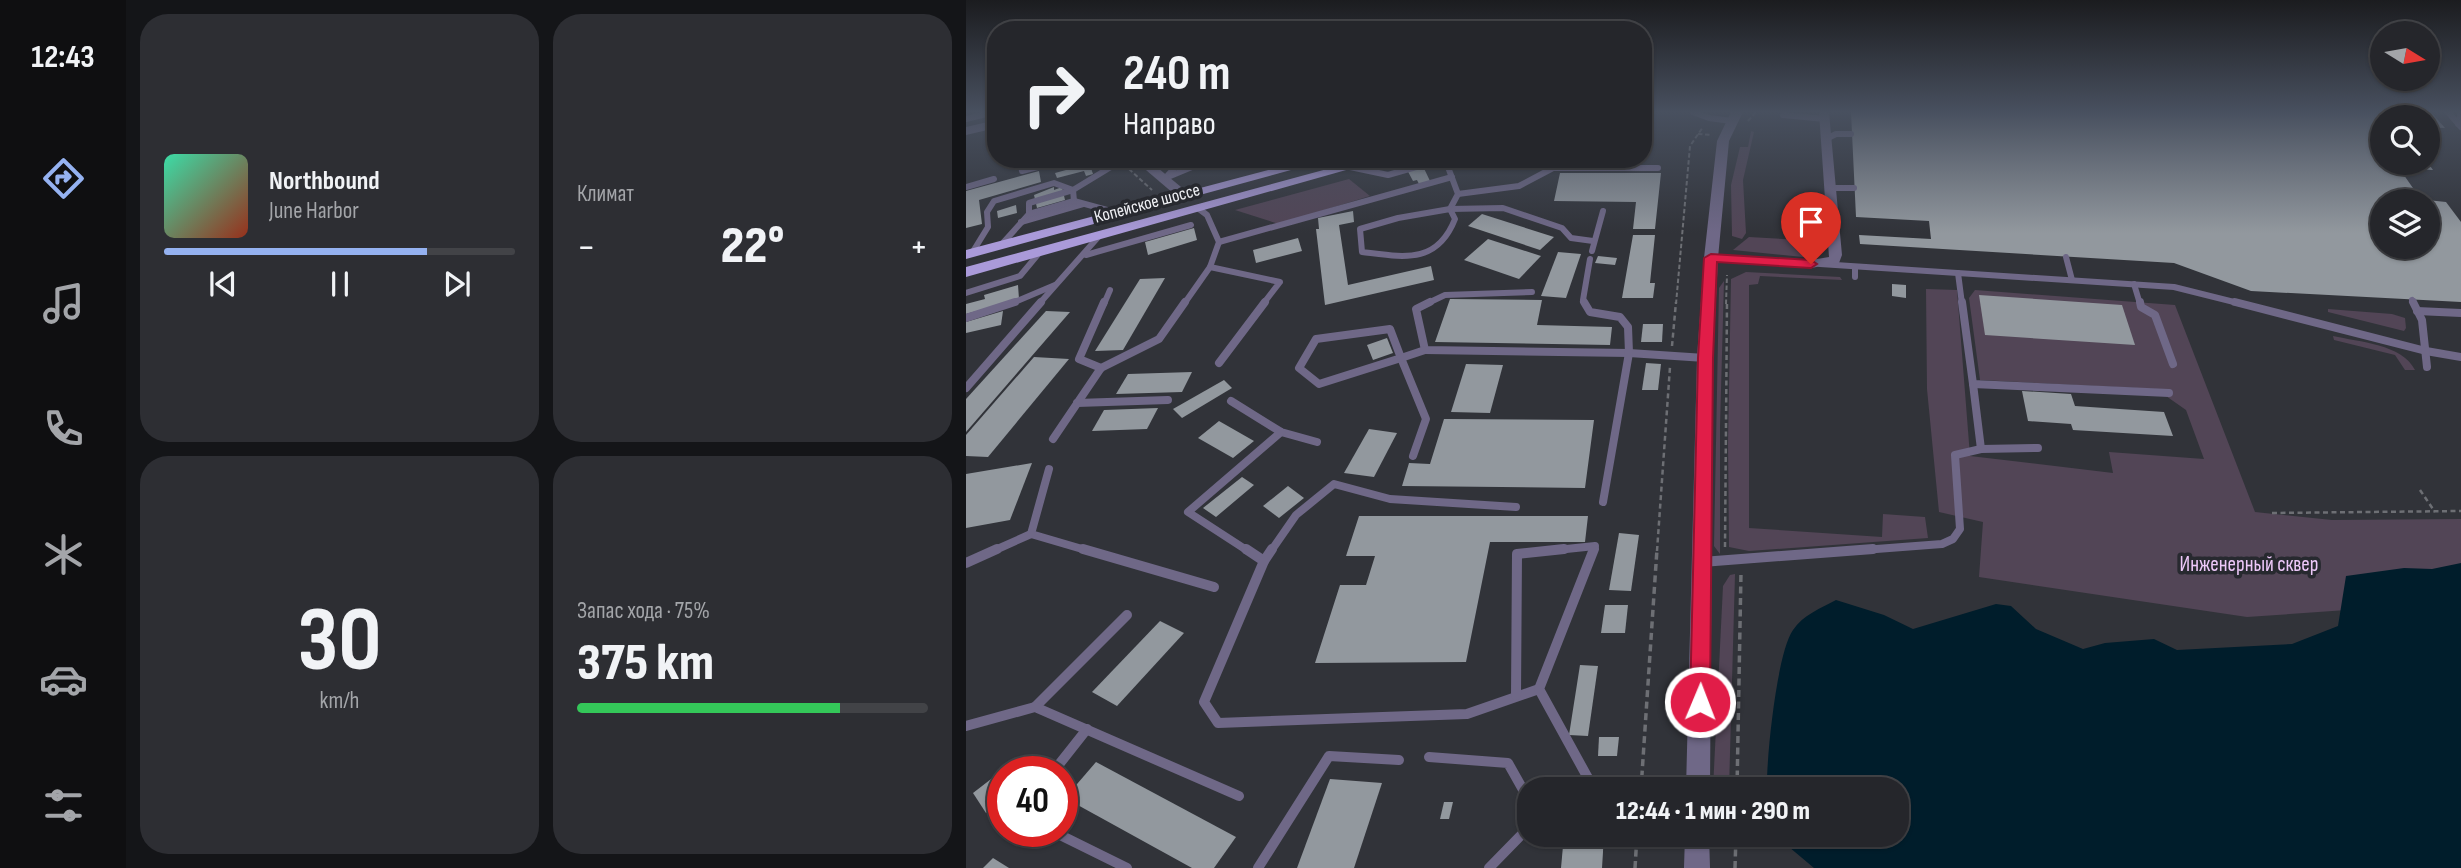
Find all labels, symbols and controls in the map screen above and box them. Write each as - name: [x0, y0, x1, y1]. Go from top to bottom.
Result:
- north arrow: [2370, 21, 2440, 91]
- map controls: [2370, 21, 2440, 259]
- text: 12:43: [31, 38, 95, 77]
- text: 240 m: [1123, 45, 1231, 104]
- icon: right: [1008, 49, 1099, 140]
- text: Направо: [1123, 105, 1216, 144]
- button: search: [2370, 105, 2440, 175]
- icon: directions: [39, 154, 88, 203]
- text: Northbound: [269, 166, 380, 197]
- street label: Копейское шоссе: [1092, 179, 1202, 228]
- text: Климат: [577, 180, 634, 208]
- button: layers: [2370, 189, 2440, 259]
- pin: [1781, 192, 1841, 264]
- text: June Harbor: [269, 197, 359, 225]
- icon: arrive: [1792, 203, 1830, 241]
- text: 22°: [721, 215, 784, 278]
- text: −: [577, 225, 596, 270]
- text: +: [909, 225, 928, 270]
- icon: previous: [204, 265, 242, 303]
- icon: pause: [321, 265, 359, 303]
- icon: next: [438, 265, 476, 303]
- icon: music: [39, 279, 88, 328]
- icon: phone: [39, 404, 88, 453]
- icon: climate: [39, 530, 88, 579]
- park label: Инженерный сквер: [2180, 552, 2318, 577]
- text: 30: [297, 587, 382, 696]
- text: Запас хода · 75%: [577, 597, 710, 625]
- text: 375 km: [577, 632, 714, 695]
- icon: car: [39, 655, 88, 704]
- position arrow: [1663, 665, 1737, 739]
- text: km/h: [320, 687, 359, 715]
- speed limit sign: 40: [987, 756, 1078, 847]
- icon: filters: [39, 781, 88, 830]
- text: 12:44 · 1 мин · 290 m: [1616, 796, 1810, 827]

